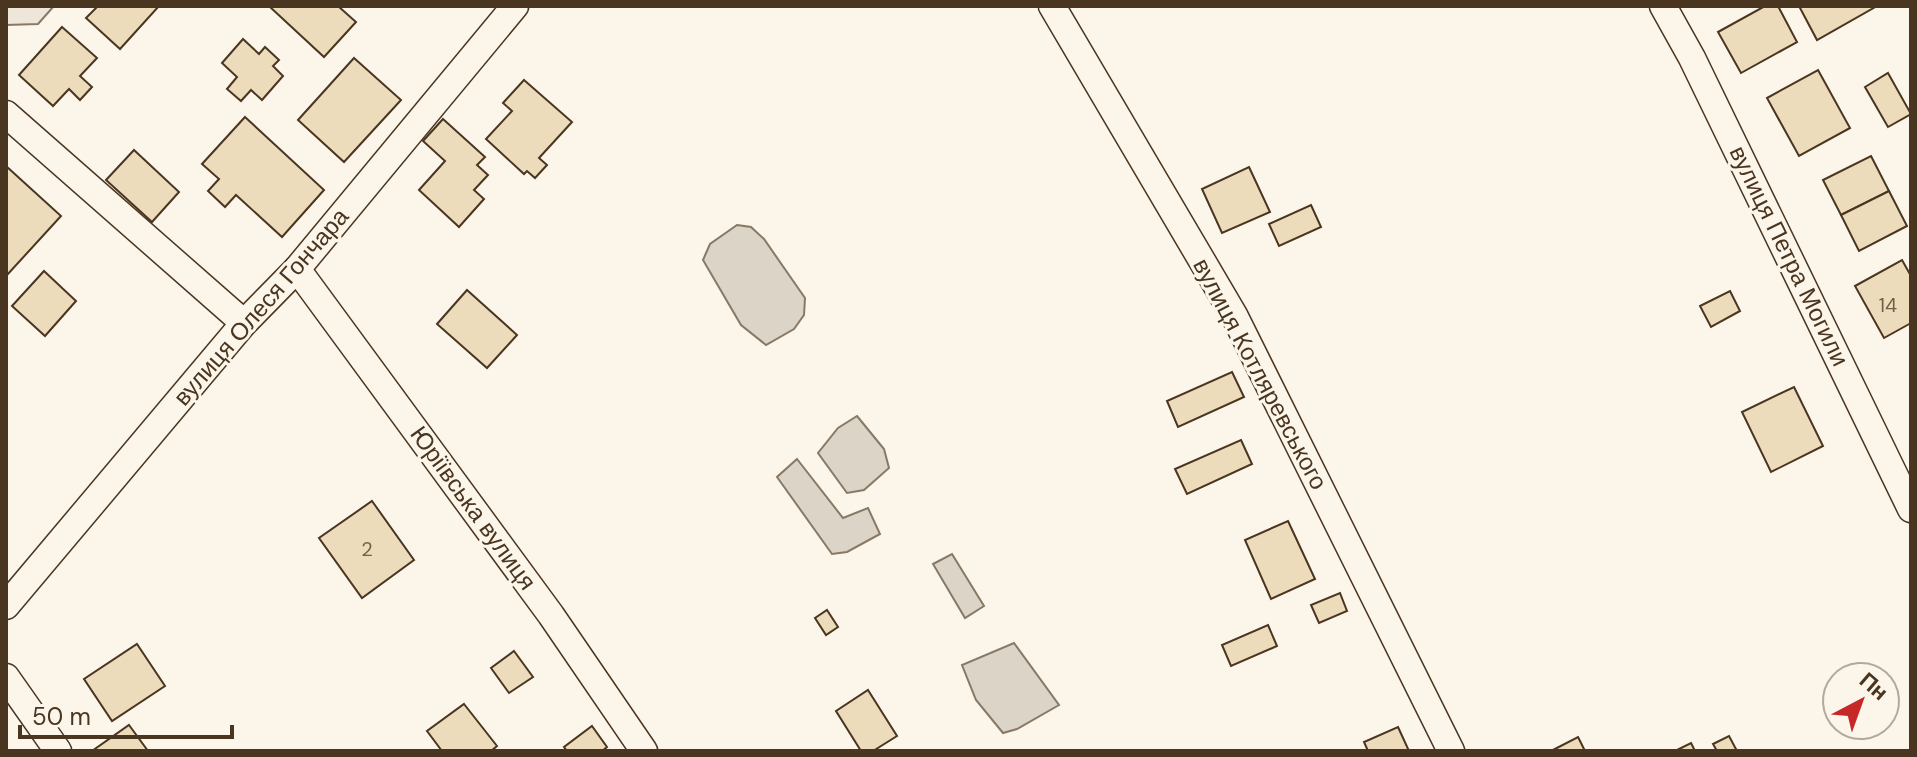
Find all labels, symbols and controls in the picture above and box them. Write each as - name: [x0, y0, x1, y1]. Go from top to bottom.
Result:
- street label: вулиця Петра Могили: [1723, 141, 1856, 371]
- street label: вулиця Олеся Гончара: [166, 201, 355, 412]
- street label: вулиця Котляревського: [1186, 253, 1335, 495]
- house number: 14: [1879, 292, 1897, 318]
- street label: Юріївська вулиця: [404, 420, 543, 596]
- house number: 2: [361, 536, 373, 562]
- north arrow: [1821, 661, 1901, 741]
- text: Пн: [1853, 666, 1894, 707]
- scale bar: [20, 689, 232, 739]
- text: 50 m: [32, 701, 91, 732]

